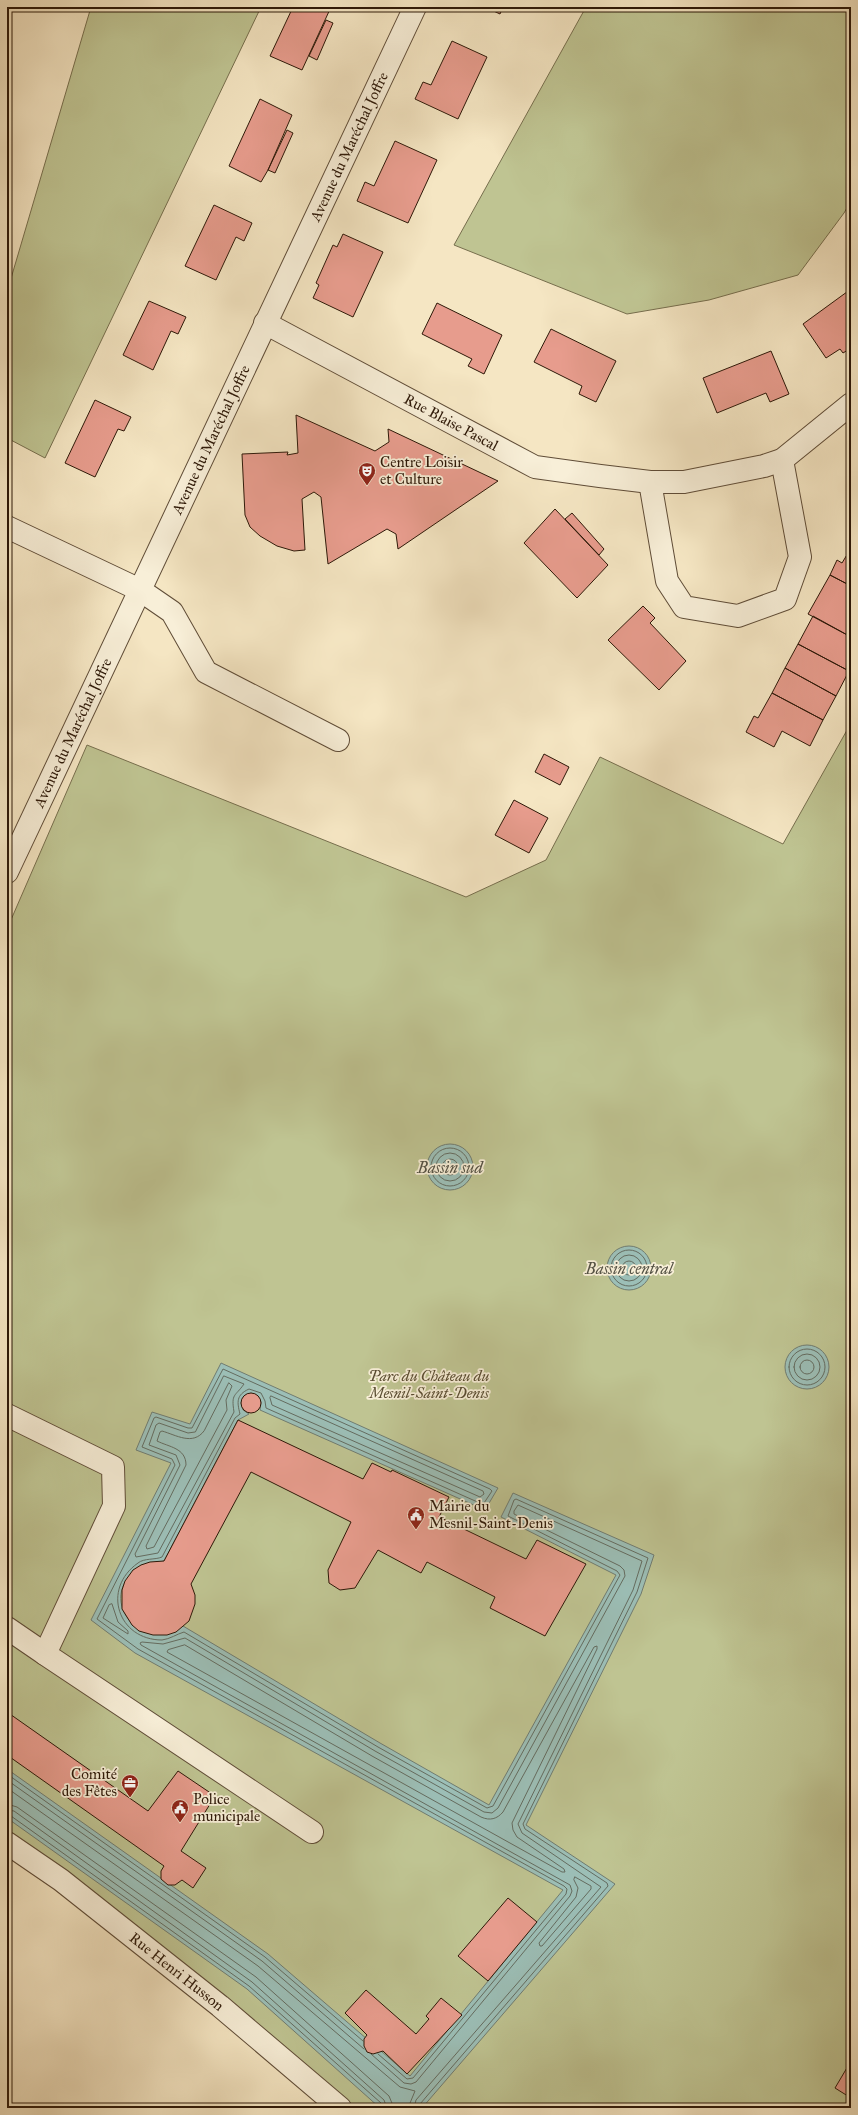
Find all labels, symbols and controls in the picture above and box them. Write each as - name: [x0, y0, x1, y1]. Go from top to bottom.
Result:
- street label: Avenue du Maréchal Joffre: [306, 69, 392, 225]
- street label: Avenue du Maréchal Joffre: [168, 362, 254, 518]
- street label: Rue Blaise Pascal: [401, 390, 502, 455]
- place label: Centre Loisir et Culture: [380, 453, 463, 488]
- theatre icon: Centre Loisir et Culture: [357, 461, 377, 486]
- street label: Avenue du Maréchal Joffre: [29, 655, 116, 811]
- water label: Bassin sud: [416, 1158, 484, 1177]
- water label: Bassin central: [584, 1259, 674, 1278]
- park label: Parc du Château du Mesnil-Saint-Denis: [367, 1367, 490, 1402]
- place label: Mairie du Mesnil-Saint-Denis: [429, 1497, 553, 1532]
- public building icon: Mairie du Mesnil-Saint-Denis: [406, 1505, 426, 1530]
- place label: Comité des Fêtes: [62, 1765, 118, 1800]
- office icon: Comité des Fêtes: [120, 1773, 140, 1798]
- place label: Police municipale: [193, 1790, 260, 1825]
- public building icon: Police municipale: [170, 1798, 190, 1823]
- street label: Rue Henri Husson: [126, 1929, 228, 2015]

